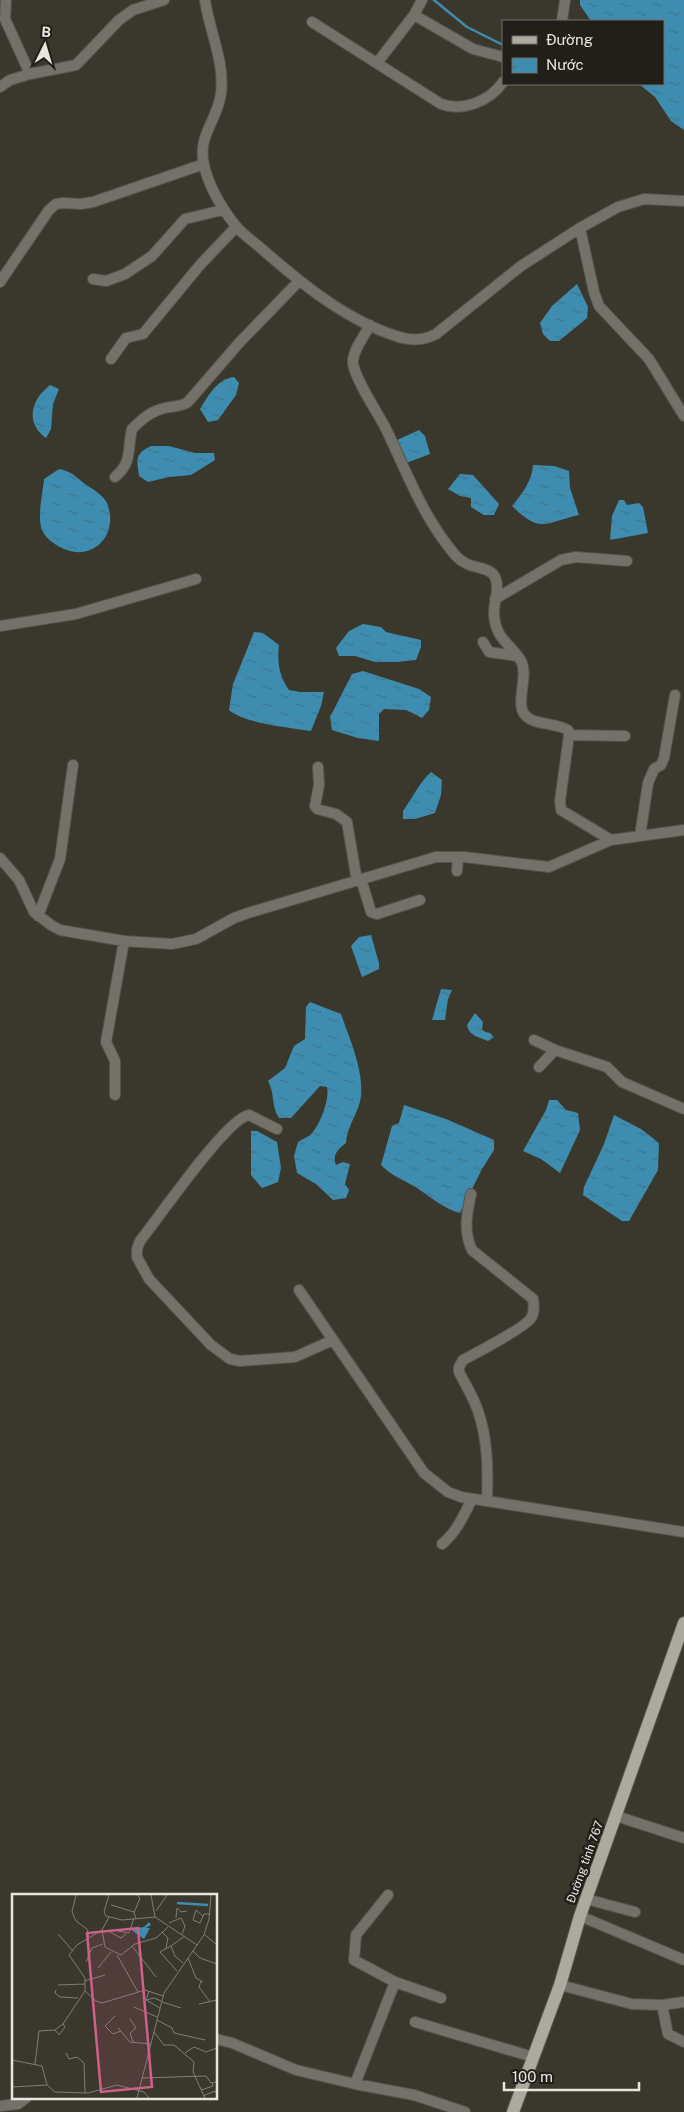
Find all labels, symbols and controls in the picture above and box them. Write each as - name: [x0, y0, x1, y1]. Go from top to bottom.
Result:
- north arrow: [20, 20, 70, 70]
- legend: [502, 20, 664, 85]
- text: B: [41, 24, 52, 40]
- text: Đường: [546, 31, 593, 48]
- text: Nước: [546, 56, 584, 73]
- street label: Đường tỉnh 767: [564, 1819, 606, 1905]
- inset map: [12, 1894, 218, 2100]
- scale bar: [504, 2060, 639, 2092]
- text: 100 m: [512, 2068, 553, 2085]

